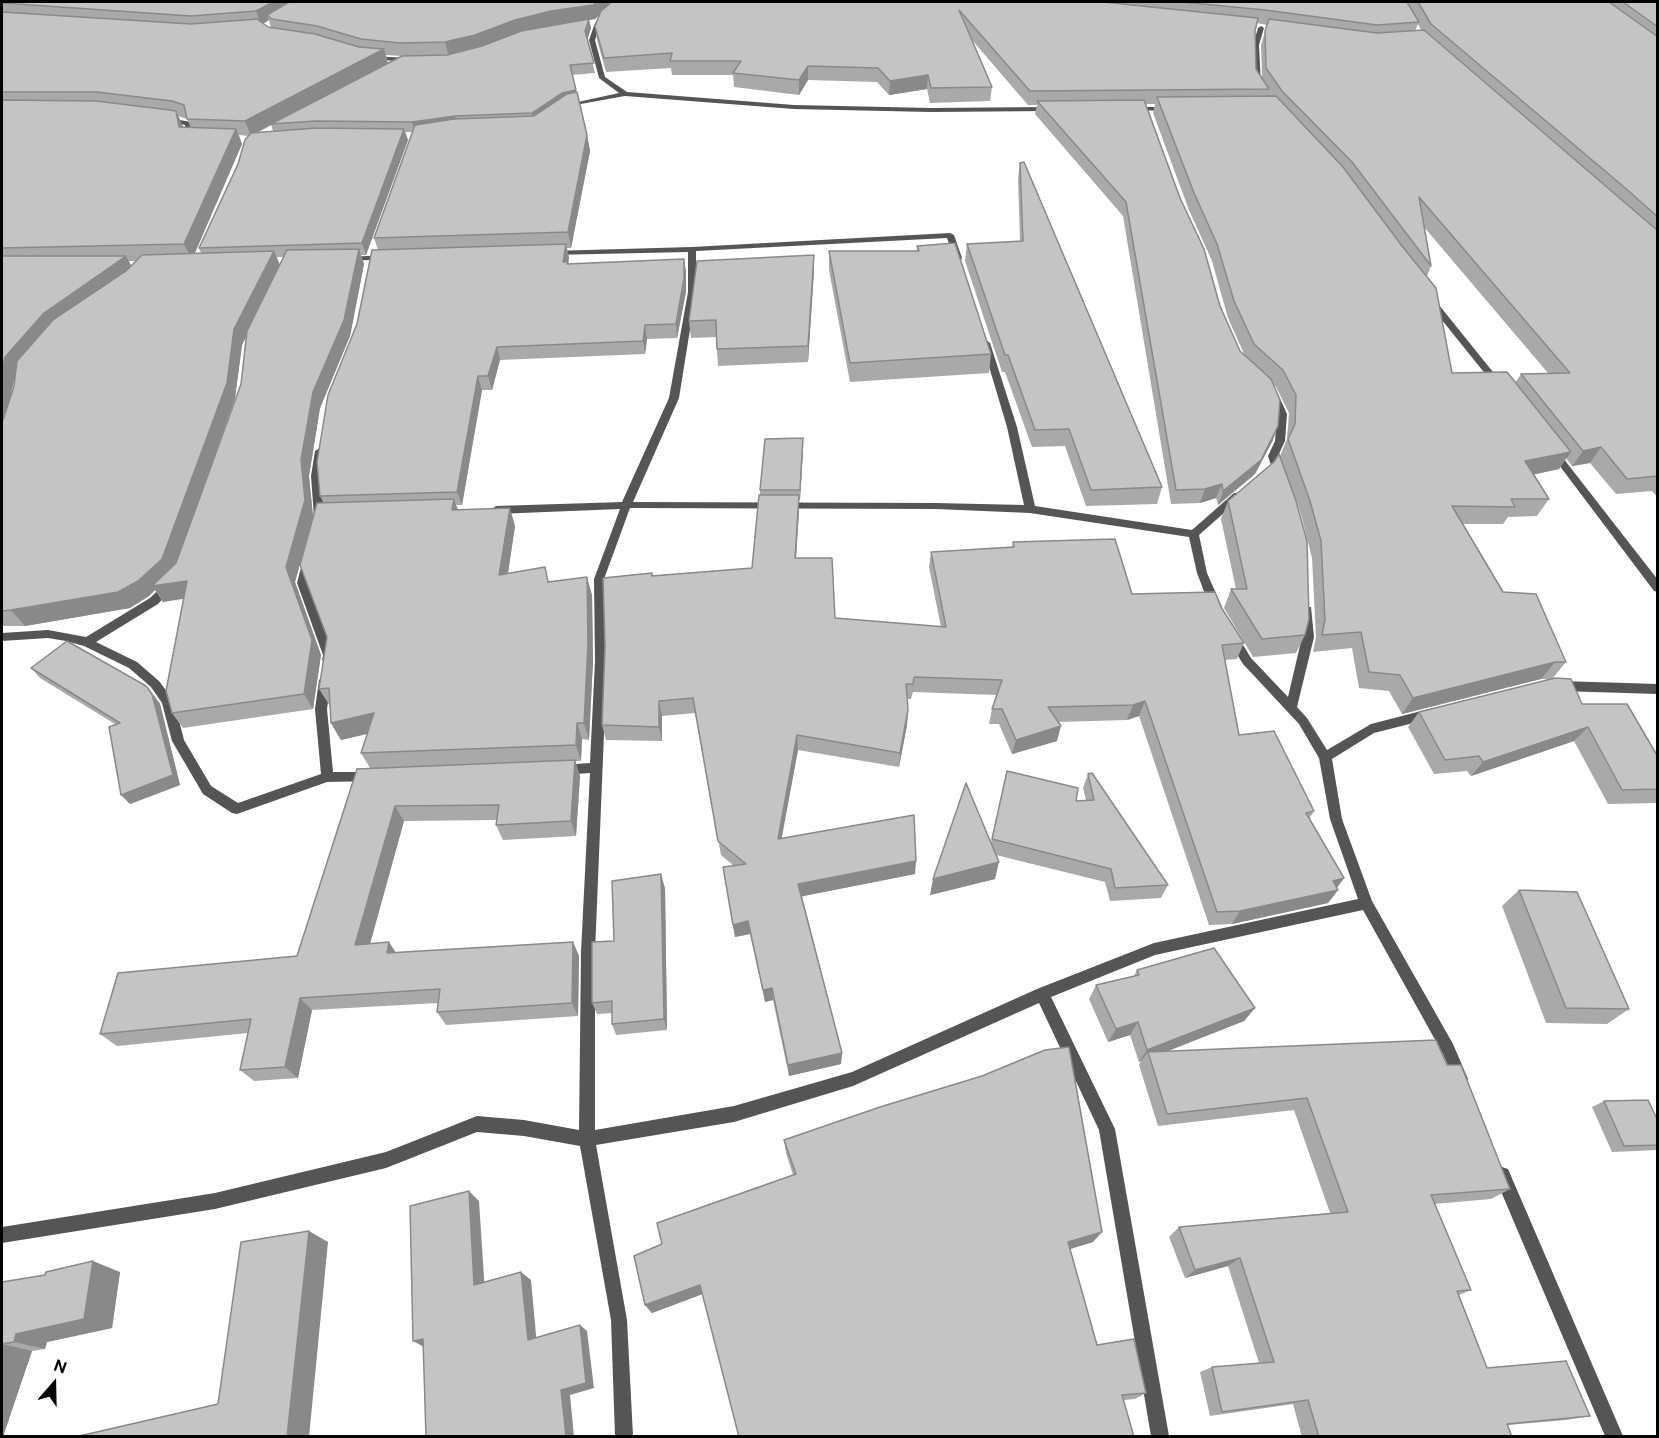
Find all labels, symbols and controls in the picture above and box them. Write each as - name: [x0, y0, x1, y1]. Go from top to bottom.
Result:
- north arrow: [24, 1354, 84, 1414]
- text: N: [51, 1356, 69, 1378]

